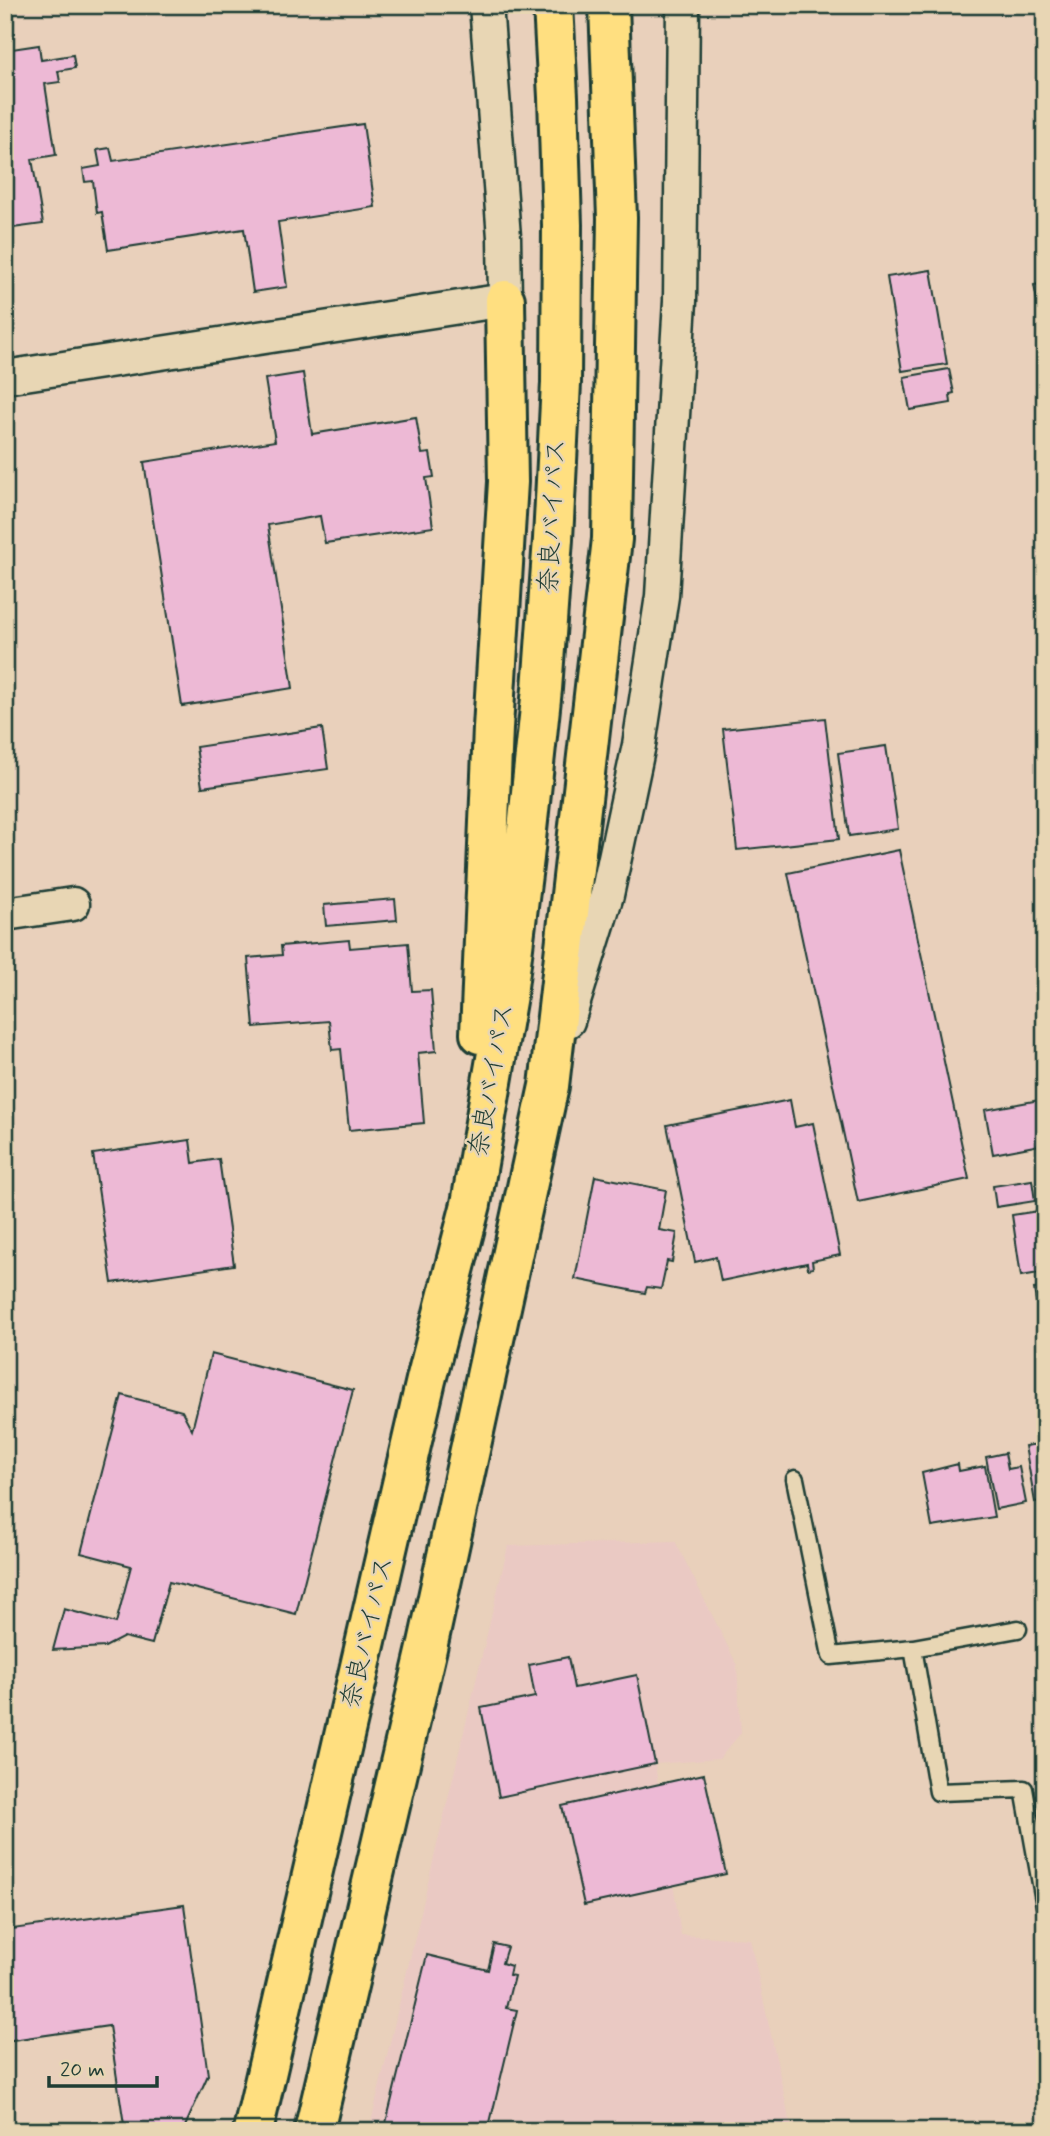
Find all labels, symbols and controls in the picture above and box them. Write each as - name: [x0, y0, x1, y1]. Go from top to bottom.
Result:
- street label: 奈良バイパス: [532, 437, 574, 595]
- street label: 奈良バイパス: [462, 1000, 522, 1160]
- street label: 奈良バイパス: [334, 1552, 402, 1712]
- scale bar: [49, 2045, 158, 2089]
- text: 20 m: [60, 2056, 105, 2084]

